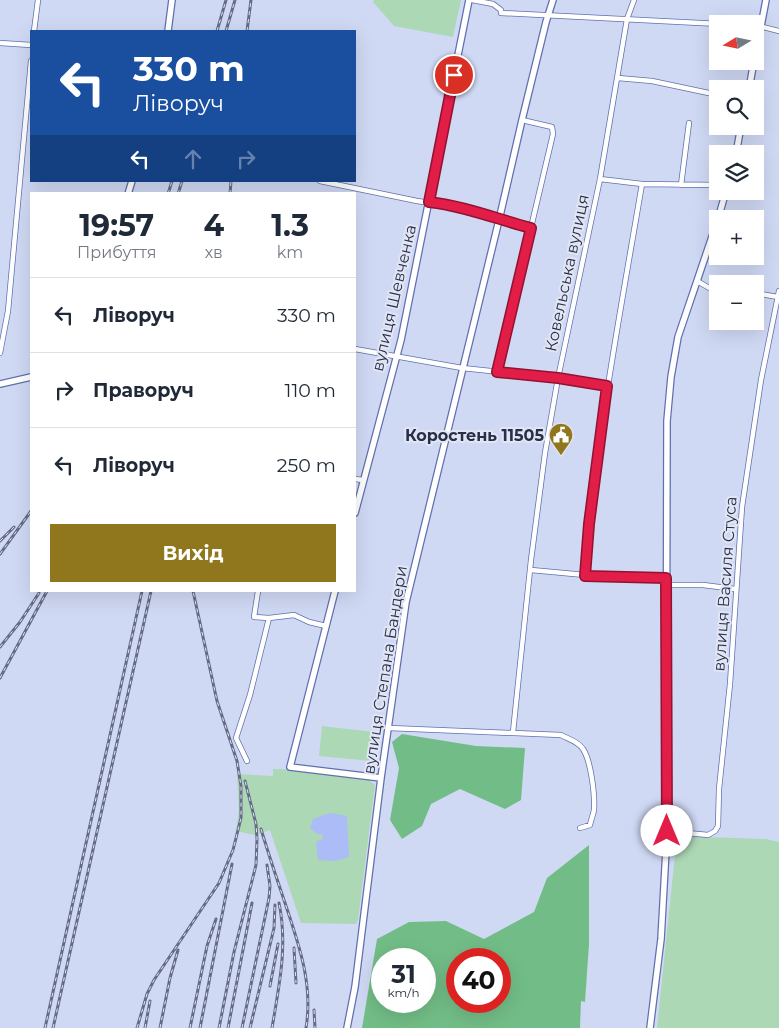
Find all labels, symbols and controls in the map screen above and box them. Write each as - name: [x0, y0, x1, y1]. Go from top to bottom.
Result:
- north arrow: [709, 15, 764, 70]
- map controls: [709, 15, 764, 330]
- text: 330 m: [133, 47, 245, 90]
- icon: left: [50, 50, 115, 115]
- pin: [433, 54, 475, 96]
- icon: arrive: [440, 61, 468, 89]
- button: search: [709, 80, 764, 135]
- text: Ліворуч: [133, 90, 224, 117]
- icon: left: [126, 145, 154, 173]
- icon: ahead: [179, 145, 207, 173]
- icon: right: [232, 145, 260, 173]
- button: layers: [709, 145, 764, 200]
- street label: Ковельська вулиця: [541, 193, 593, 353]
- text: 19:57: [79, 207, 154, 244]
- text: 4: [203, 207, 224, 244]
- text: 1.3: [271, 207, 309, 244]
- button: +: [709, 210, 764, 265]
- street label: вулиця Шевченка: [368, 223, 420, 373]
- text: Прибуття: [77, 243, 156, 262]
- text: хв: [205, 243, 223, 262]
- text: km: [277, 243, 303, 262]
- button: −: [709, 275, 764, 330]
- icon: left: [50, 301, 78, 329]
- text: Ліворуч: [93, 304, 175, 327]
- text: 330 m: [277, 304, 336, 327]
- icon: right: [50, 376, 78, 404]
- text: Праворуч: [93, 379, 194, 402]
- text: 110 m: [285, 379, 336, 402]
- public building icon: Коростень 11505: [548, 422, 574, 456]
- place label: Коростень 11505: [405, 426, 544, 445]
- icon: left: [50, 451, 78, 479]
- text: Ліворуч: [93, 454, 175, 477]
- text: 250 m: [277, 454, 336, 477]
- street label: вулиця Василя Стуса: [709, 496, 741, 672]
- button: Вихід: [50, 524, 336, 582]
- street label: вулиця Степана Бандери: [359, 564, 411, 776]
- position arrow: [640, 804, 692, 856]
- speed limit sign: 40: [446, 948, 511, 1013]
- text: 31: [391, 959, 416, 989]
- text: km/h: [387, 985, 420, 1000]

